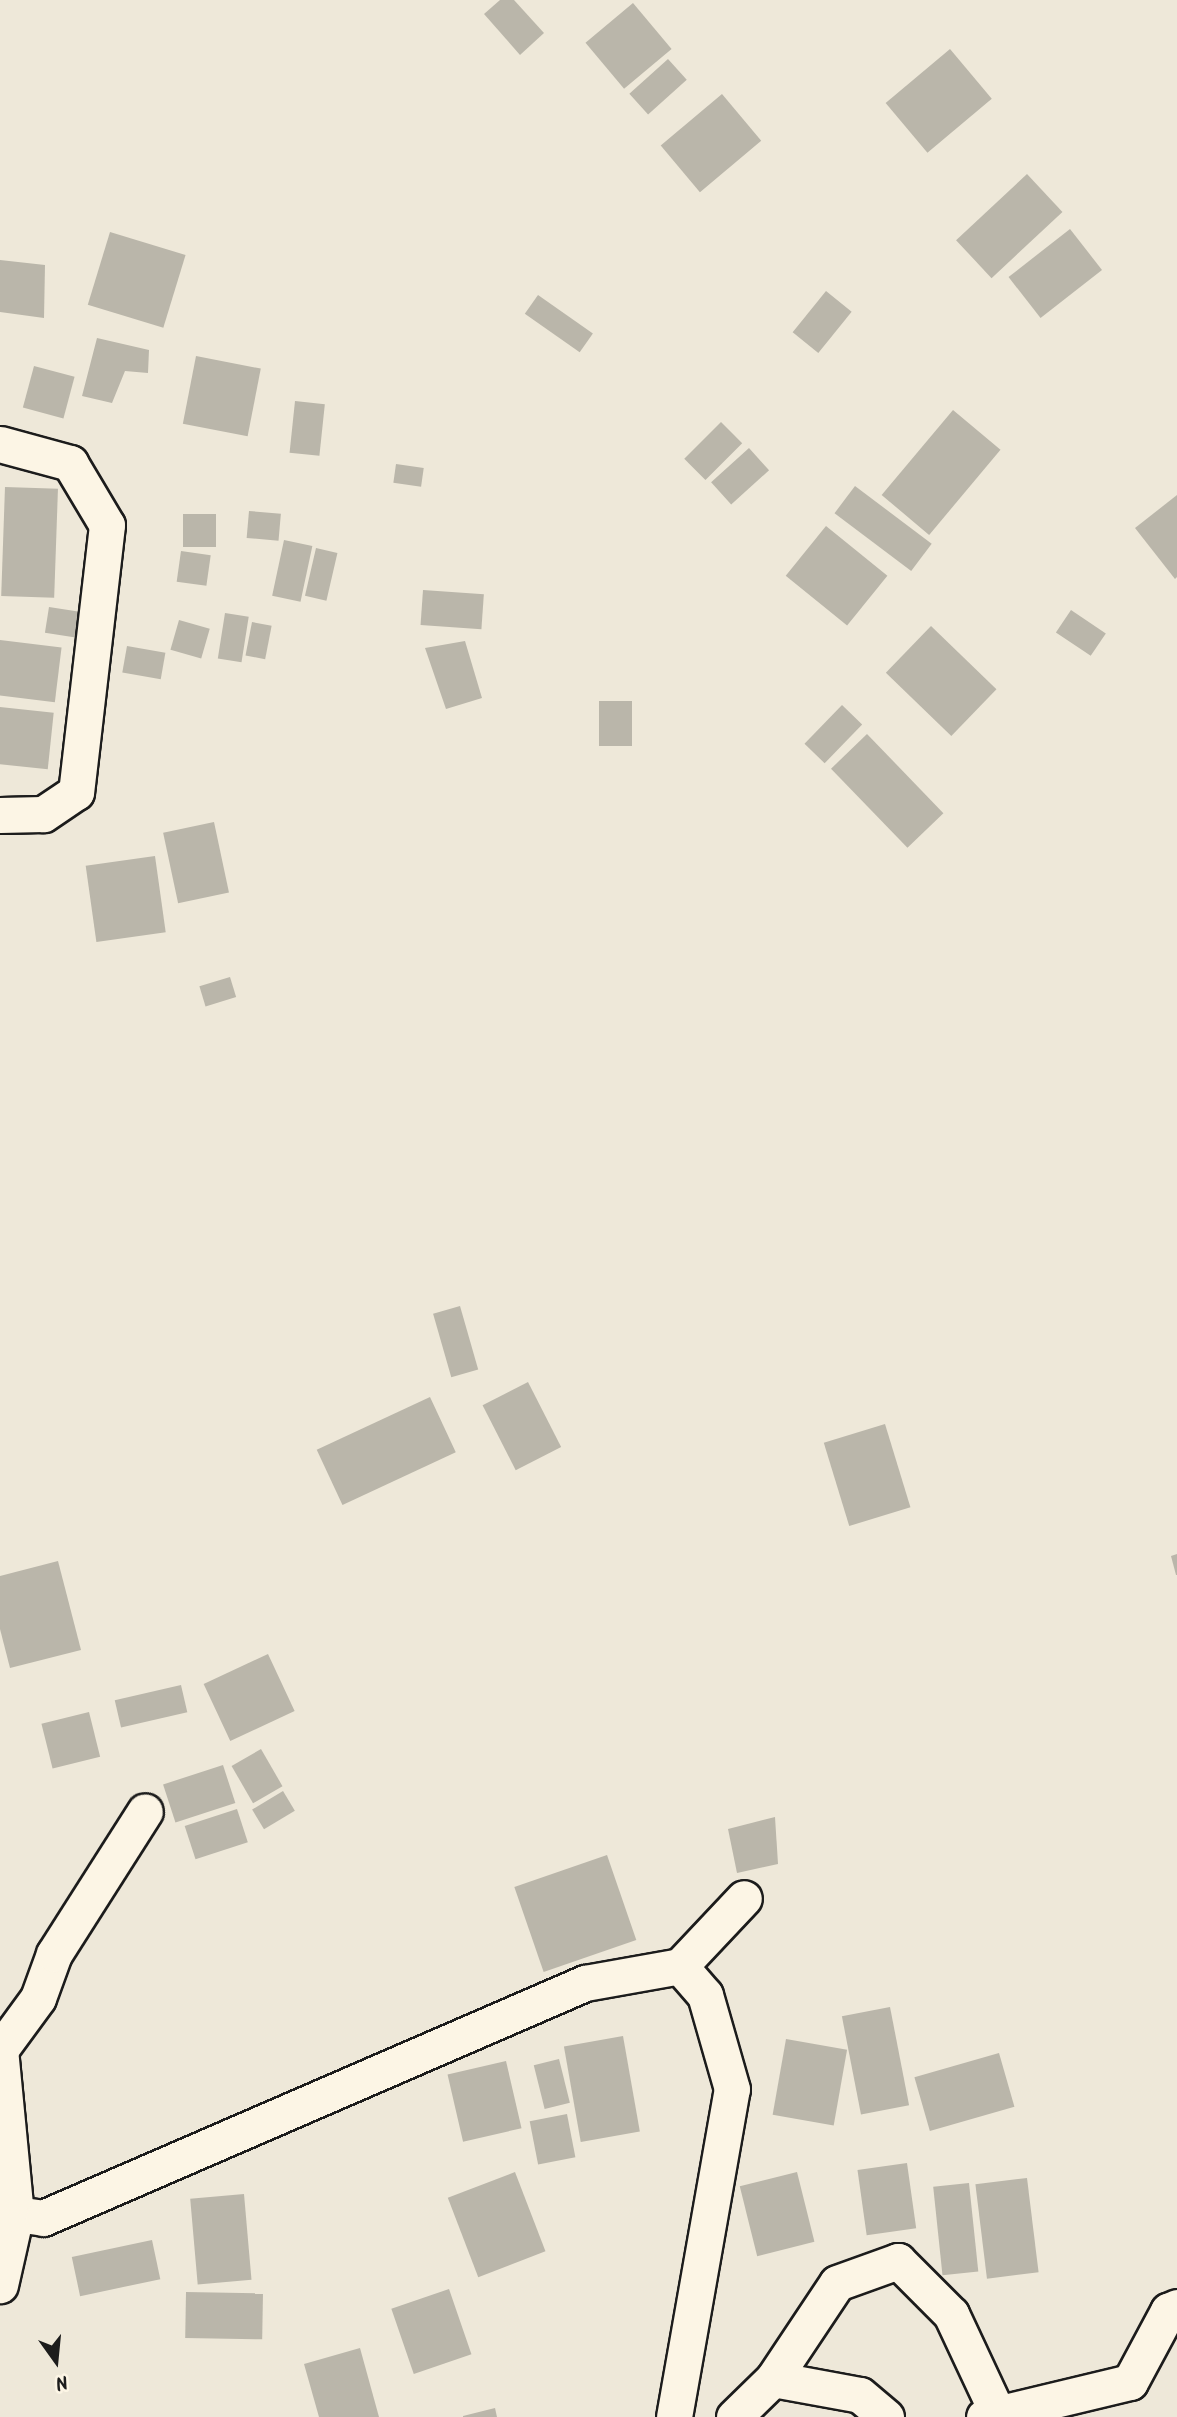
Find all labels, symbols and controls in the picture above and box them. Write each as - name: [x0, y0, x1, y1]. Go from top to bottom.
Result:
- north arrow: [21, 2326, 91, 2396]
- text: N: [52, 2365, 71, 2397]

